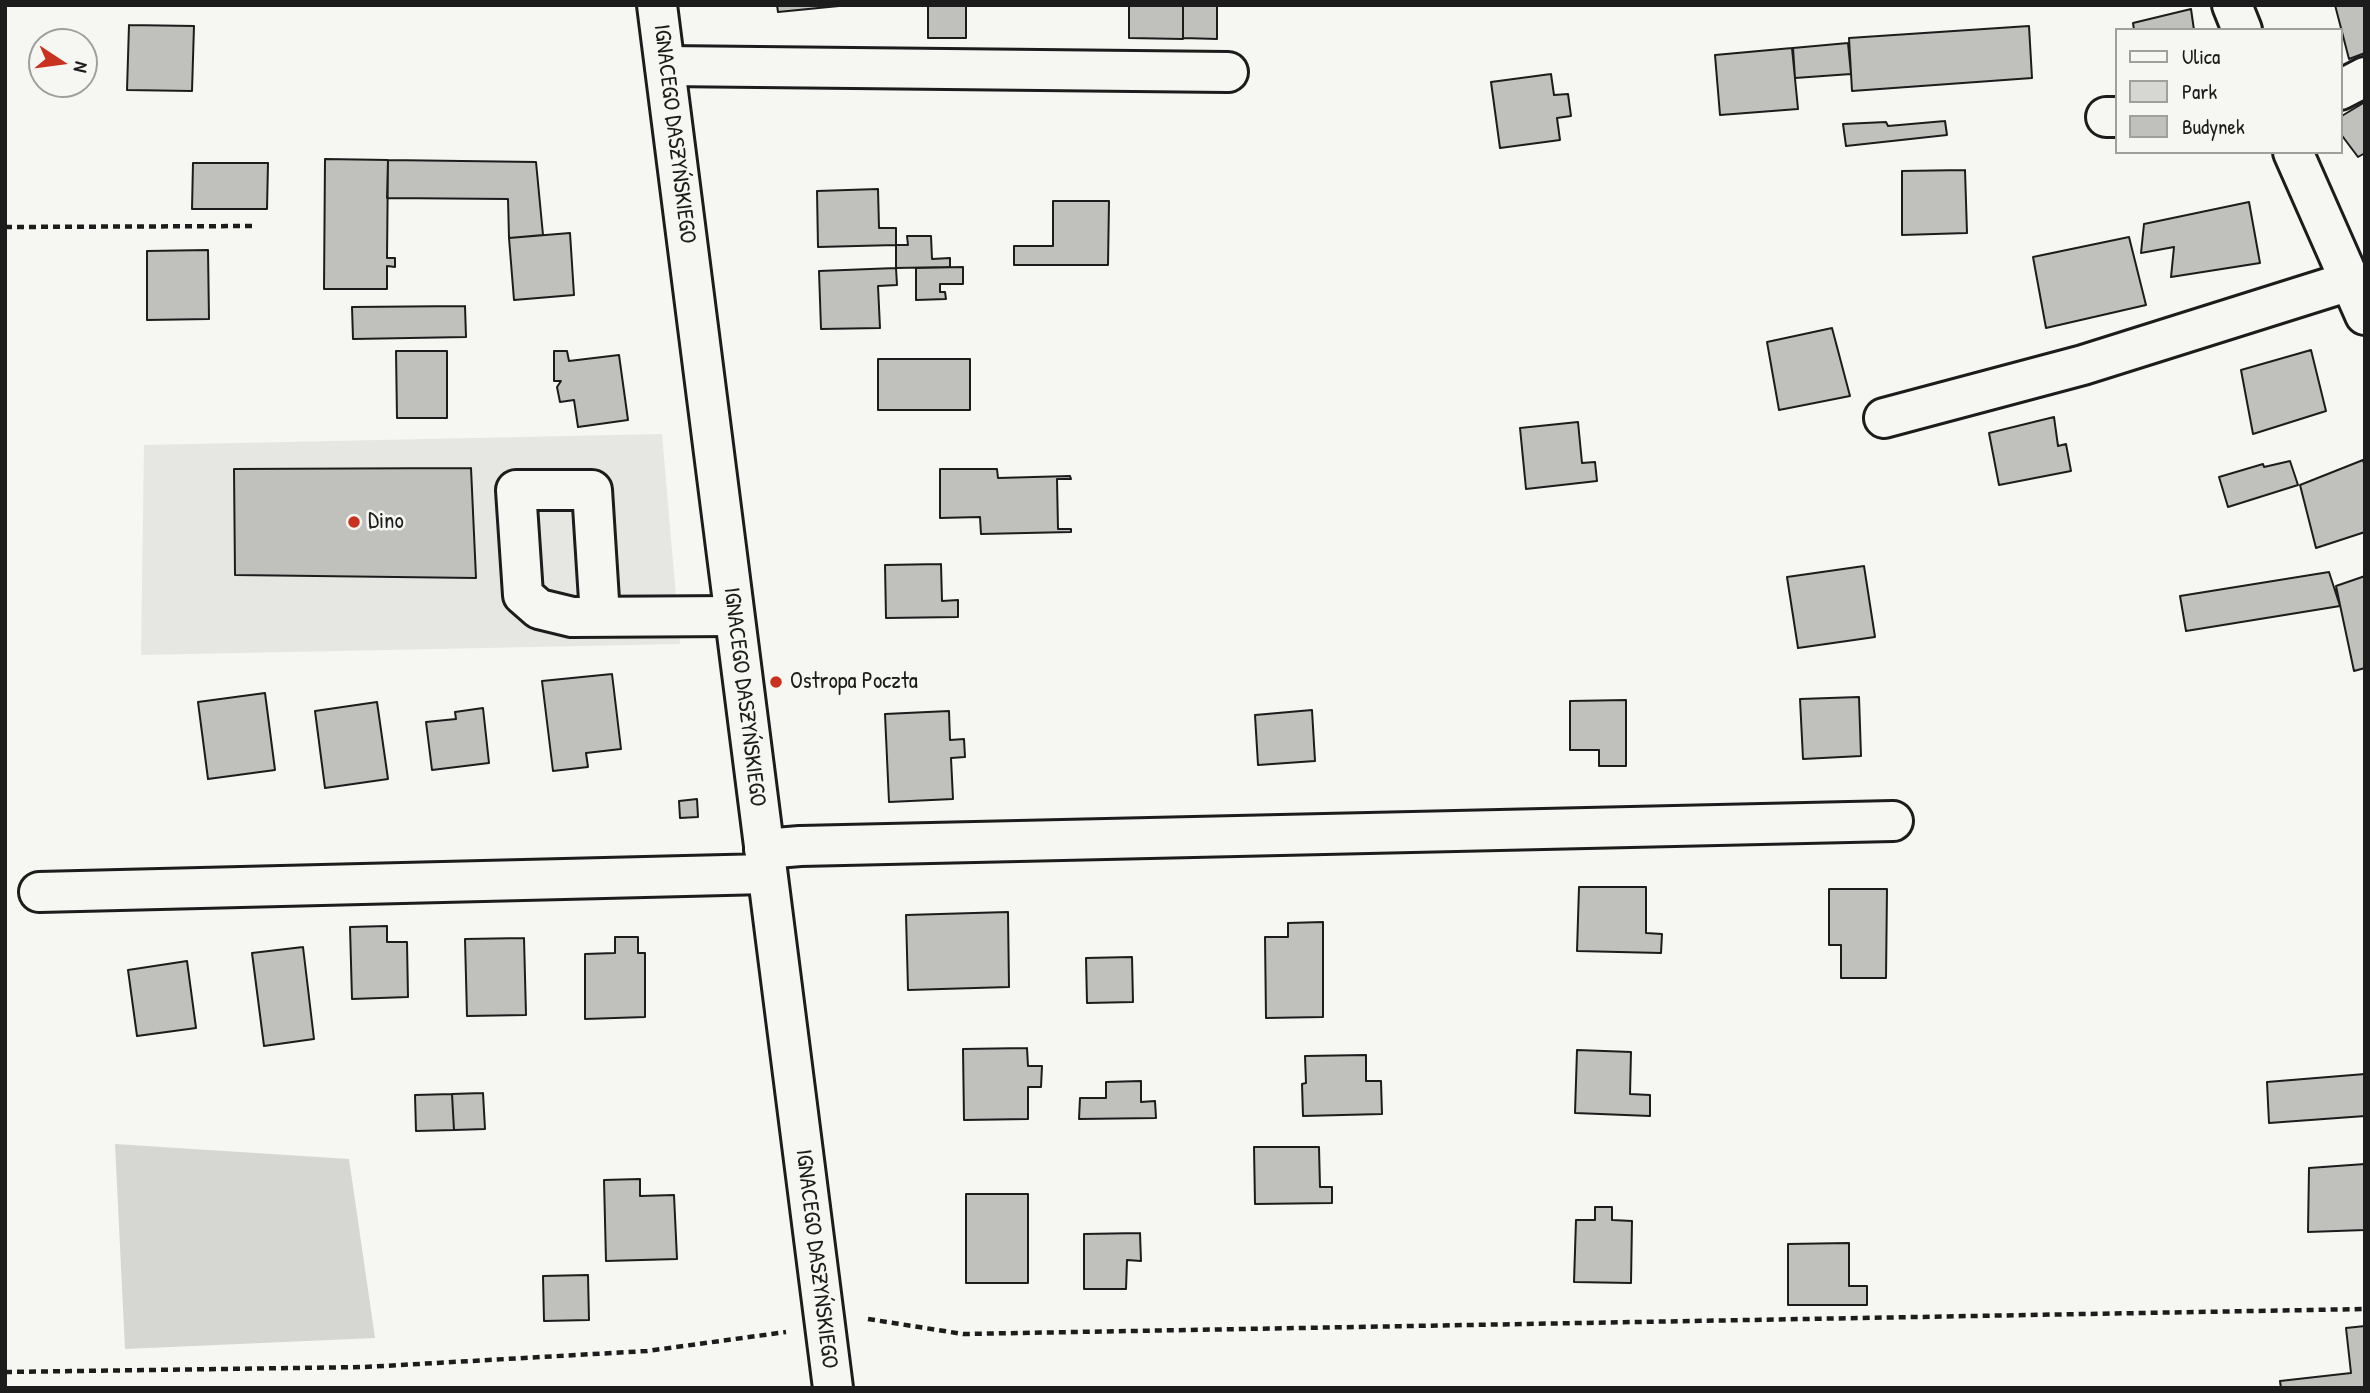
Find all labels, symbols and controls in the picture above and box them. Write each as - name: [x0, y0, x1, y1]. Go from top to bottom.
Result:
- street label: IGNACEGO DASZYŃSKIEGO: [647, 23, 701, 245]
- north arrow: [28, 28, 98, 98]
- legend: [2114, 28, 2342, 154]
- text: Ulica: [2182, 42, 2220, 71]
- text: N: [68, 59, 95, 75]
- text: Park: [2182, 77, 2217, 106]
- text: Budynek: [2182, 112, 2245, 141]
- place label: Dino: [368, 508, 404, 536]
- marker: Dino: [346, 514, 362, 530]
- street label: IGNACEGO DASZYŃSKIEGO: [717, 586, 771, 808]
- place label: Ostropa Poczta: [790, 668, 918, 696]
- marker: Ostropa Poczta: [768, 674, 784, 690]
- street label: IGNACEGO DASZYŃSKIEGO: [789, 1148, 843, 1370]

